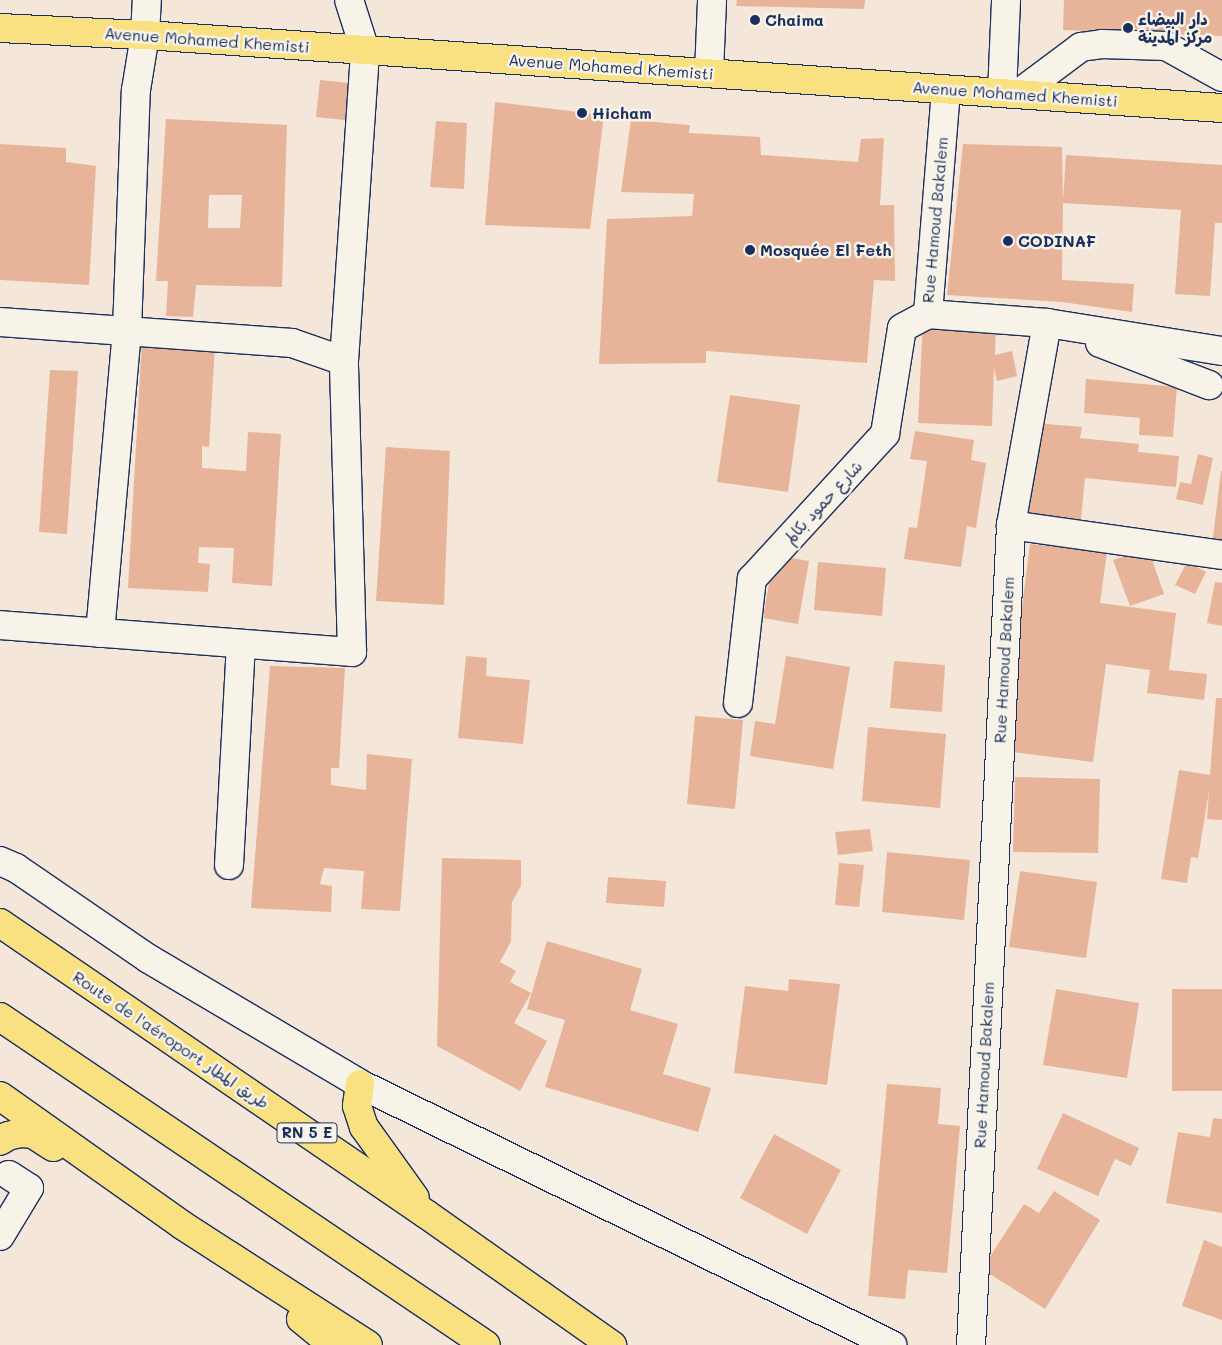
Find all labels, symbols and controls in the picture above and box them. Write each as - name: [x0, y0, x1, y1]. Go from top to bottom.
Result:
- place label: دار البيضاء مركز المدينة: [1138, 9, 1212, 47]
- place label: Chaima: [765, 10, 824, 30]
- marker: Chaima: [749, 14, 761, 26]
- marker: دار البيضاء مركز المدينة: [1122, 22, 1134, 34]
- street label: Avenue Mohamed Khemisti: [104, 23, 310, 57]
- street label: Avenue Mohamed Khemisti: [508, 50, 714, 84]
- street label: Avenue Mohamed Khemisti: [912, 77, 1118, 111]
- place label: Hicham: [592, 103, 652, 123]
- marker: Hicham: [576, 107, 588, 119]
- street label: Rue Hamoud Bakalem: [918, 136, 952, 304]
- place label: CODINAF: [1018, 231, 1096, 251]
- marker: CODINAF: [1002, 235, 1014, 247]
- place label: Mosquée El Feth: [760, 240, 892, 260]
- marker: Mosquée El Feth: [744, 244, 756, 256]
- street label: شارع حمود بكالم: [780, 457, 866, 547]
- street label: Rue Hamoud Bakalem: [990, 576, 1018, 744]
- street label: Route de l'aéroport طريق المطار: [69, 967, 273, 1113]
- street label: Rue Hamoud Bakalem: [970, 981, 998, 1149]
- road number: RN 5 E: [276, 1120, 338, 1146]

